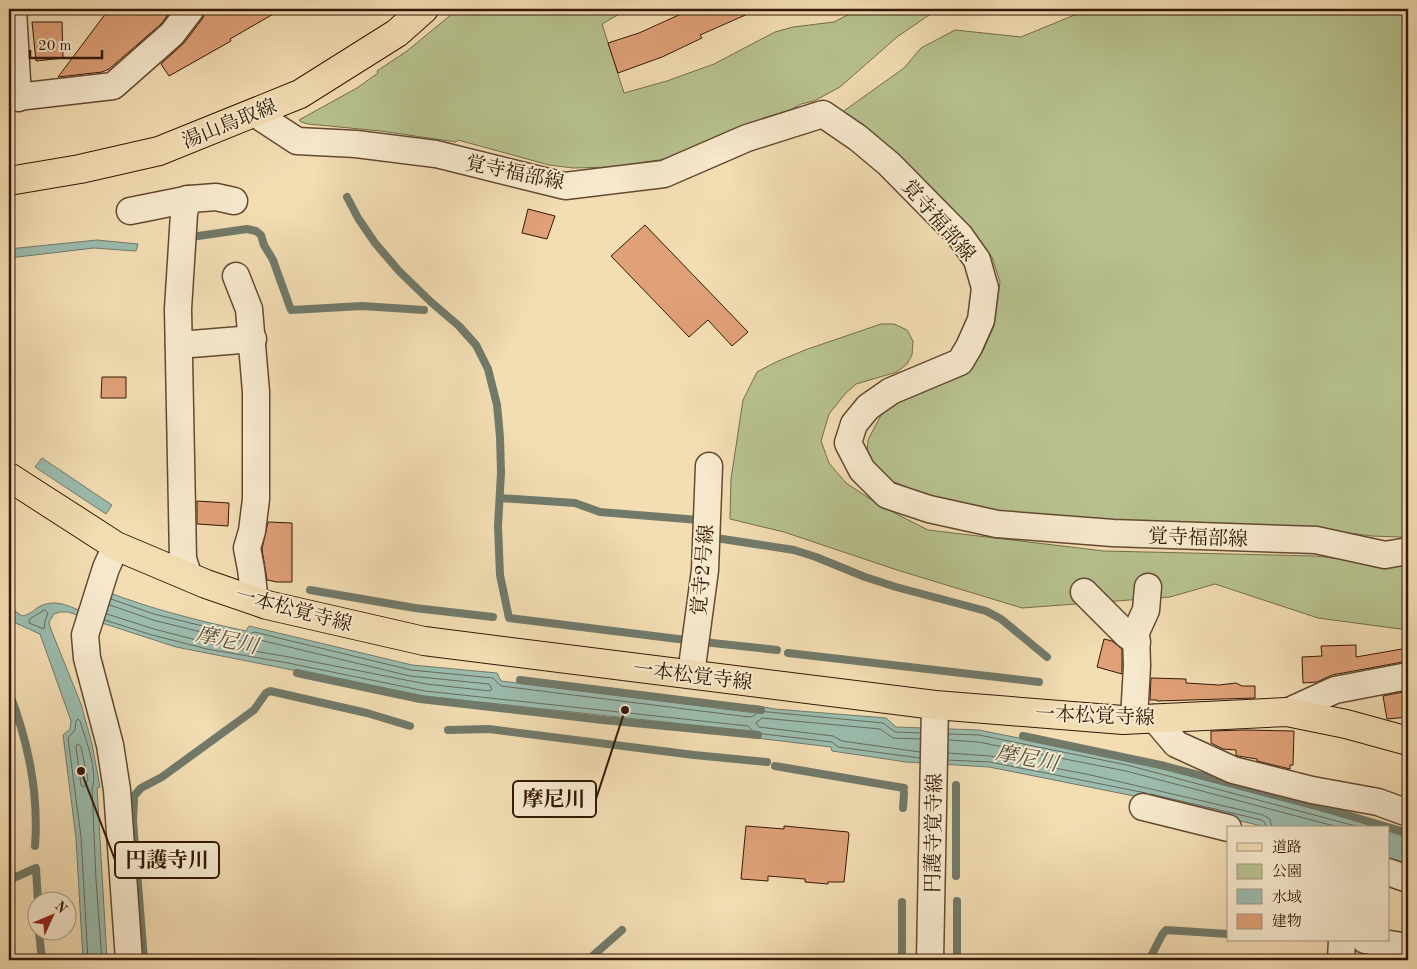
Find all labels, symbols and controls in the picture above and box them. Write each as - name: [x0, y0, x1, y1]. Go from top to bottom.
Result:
- scale bar: [30, 28, 102, 60]
- text: 20 m: [38, 39, 72, 54]
- street label: 湯山鳥取線: [179, 95, 280, 153]
- street label: 覚寺福部線: [464, 152, 566, 194]
- street label: 覚寺福部線: [897, 176, 979, 266]
- street label: 覚寺2号線: [688, 523, 718, 617]
- street label: 覚寺福部線: [1148, 525, 1248, 551]
- street label: 一本松覚寺線: [233, 584, 355, 636]
- water label: 摩尼川: [194, 623, 262, 659]
- street label: 一本松覚寺線: [632, 658, 754, 694]
- street label: 一本松覚寺線: [1035, 703, 1155, 729]
- water label: 摩尼川: [994, 741, 1062, 776]
- street label: 円護寺覚寺線: [922, 773, 946, 893]
- callout: 摩尼川: [513, 781, 596, 817]
- text: 摩尼川: [523, 788, 586, 811]
- legend: [1227, 826, 1390, 942]
- text: 道路: [1272, 839, 1302, 856]
- callout: 円護寺川: [115, 842, 219, 878]
- text: 円護寺川: [125, 849, 209, 872]
- text: 公園: [1272, 863, 1302, 880]
- text: 水域: [1272, 889, 1302, 906]
- north arrow: [28, 892, 78, 942]
- text: N: [52, 899, 70, 917]
- text: 建物: [1272, 913, 1302, 930]

